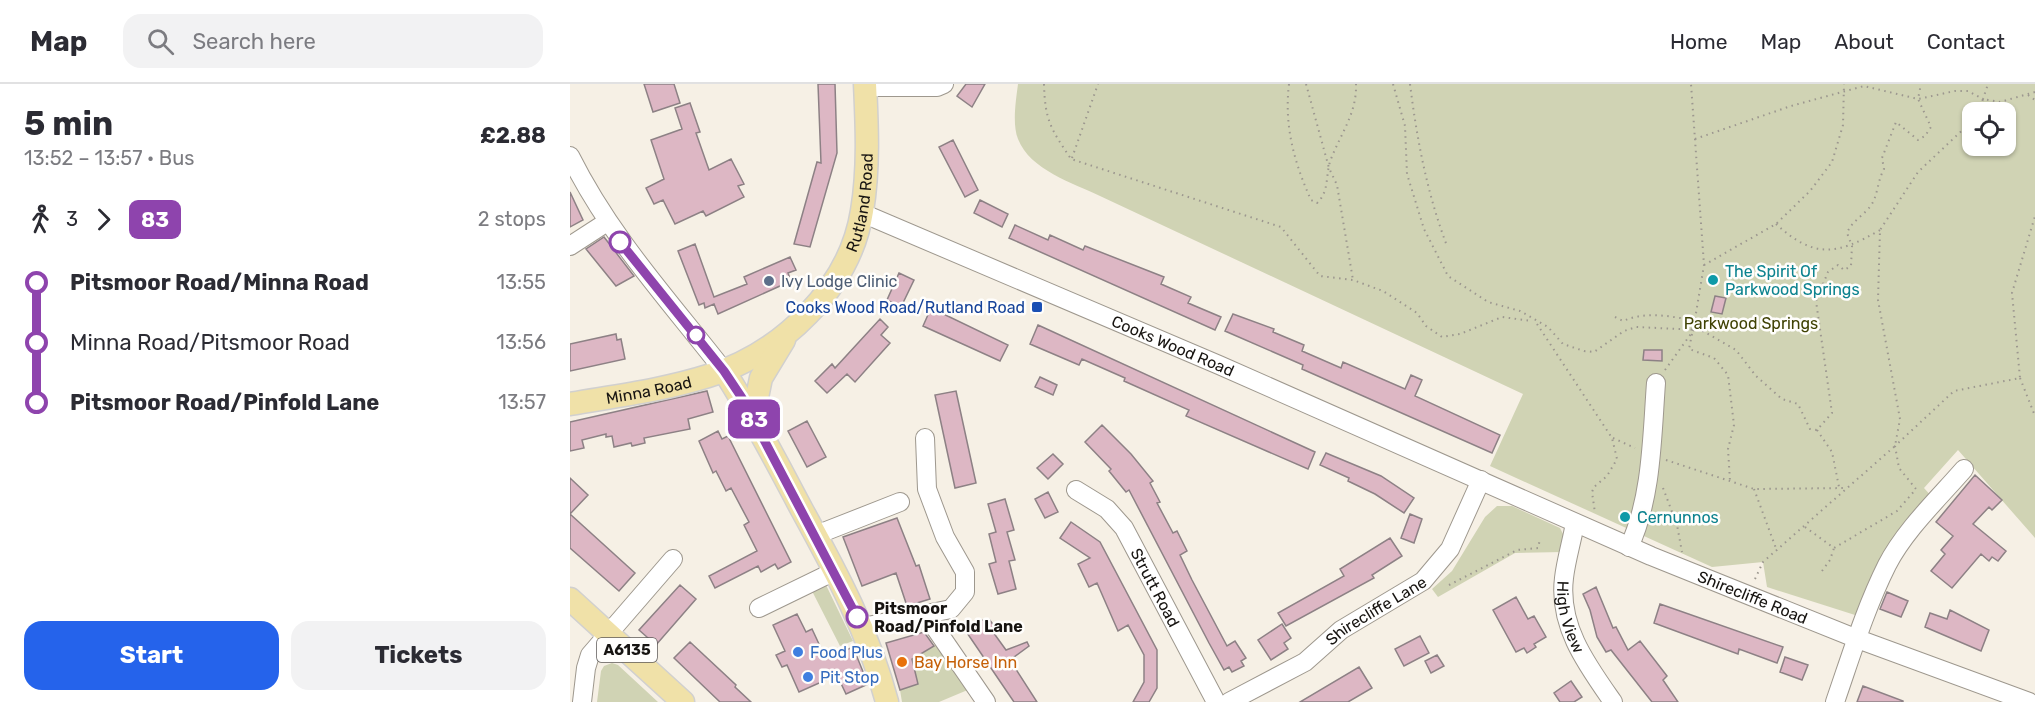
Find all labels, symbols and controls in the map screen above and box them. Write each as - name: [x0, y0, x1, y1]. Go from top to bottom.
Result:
- search box: [123, 14, 543, 68]
- text: Map: [30, 25, 87, 58]
- icon: search: [144, 25, 177, 58]
- text: Search here: [192, 28, 316, 55]
- text: Home: [1670, 29, 1727, 54]
- text: Map: [1760, 29, 1801, 54]
- text: About: [1834, 29, 1894, 54]
- text: Contact: [1927, 29, 2005, 54]
- map controls: [1962, 102, 2016, 156]
- button: locate: [1962, 102, 2016, 156]
- text: 5 min: [24, 104, 113, 143]
- text: £2.88: [480, 122, 546, 149]
- text: 13:52 – 13:57 · Bus: [24, 146, 194, 170]
- street label: Rutland Road: [842, 153, 877, 255]
- icon: walk: [24, 203, 57, 236]
- icon: forward: [87, 203, 120, 236]
- text: 3: [66, 207, 78, 231]
- text: 83: [141, 207, 169, 232]
- text: 2 stops: [478, 207, 546, 231]
- unlabelled marker: [609, 231, 631, 253]
- place label: The Spirit Of Parkwood Springs: [1725, 262, 1860, 299]
- text: Pitsmoor Road/Minna Road: [70, 269, 369, 296]
- text: 13:55: [497, 270, 546, 294]
- place label: Ivy Lodge Clinic: [781, 272, 898, 291]
- marker: The Spirit Of Parkwood Springs: [1706, 273, 1720, 287]
- marker: Ivy Lodge Clinic: [762, 274, 776, 288]
- place label: Cooks Wood Road/Rutland Road: [785, 298, 1025, 317]
- marker: Cooks Wood Road/Rutland Road: [1030, 300, 1044, 314]
- street label: Cooks Wood Road: [1109, 311, 1237, 380]
- park label: Parkwood Springs: [1684, 314, 1818, 333]
- unlabelled marker: [687, 326, 705, 344]
- text: Minna Road/Pitsmoor Road: [70, 329, 350, 356]
- text: 13:56: [496, 330, 546, 354]
- street label: Minna Road: [605, 372, 694, 408]
- text: Pitsmoor Road/Pinfold Lane: [70, 389, 379, 416]
- text: 13:57: [498, 390, 546, 414]
- line badge: 83: [727, 400, 781, 438]
- text: 83: [740, 407, 768, 432]
- place label: Cernunnos: [1637, 508, 1719, 527]
- marker: Cernunnos: [1618, 510, 1632, 524]
- street label: Strutt Road: [1126, 545, 1184, 630]
- street label: Shirecliffe Road: [1695, 567, 1810, 628]
- street label: Shirecliffe Lane: [1322, 572, 1430, 649]
- street label: High View: [1553, 580, 1588, 656]
- place label: Pitsmoor Road/Pinfold Lane: [874, 599, 1023, 636]
- marker: Pitsmoor Road/Pinfold Lane: [846, 606, 868, 628]
- button: Start: [24, 621, 279, 690]
- button: Tickets: [291, 621, 546, 690]
- road number: A6135: [597, 638, 657, 662]
- place label: Food Plus: [810, 643, 883, 662]
- marker: Food Plus: [791, 645, 805, 659]
- place label: Bay Horse Inn: [914, 653, 1017, 672]
- marker: Bay Horse Inn: [895, 655, 909, 669]
- place label: Pit Stop: [820, 668, 879, 687]
- marker: Pit Stop: [801, 670, 815, 684]

